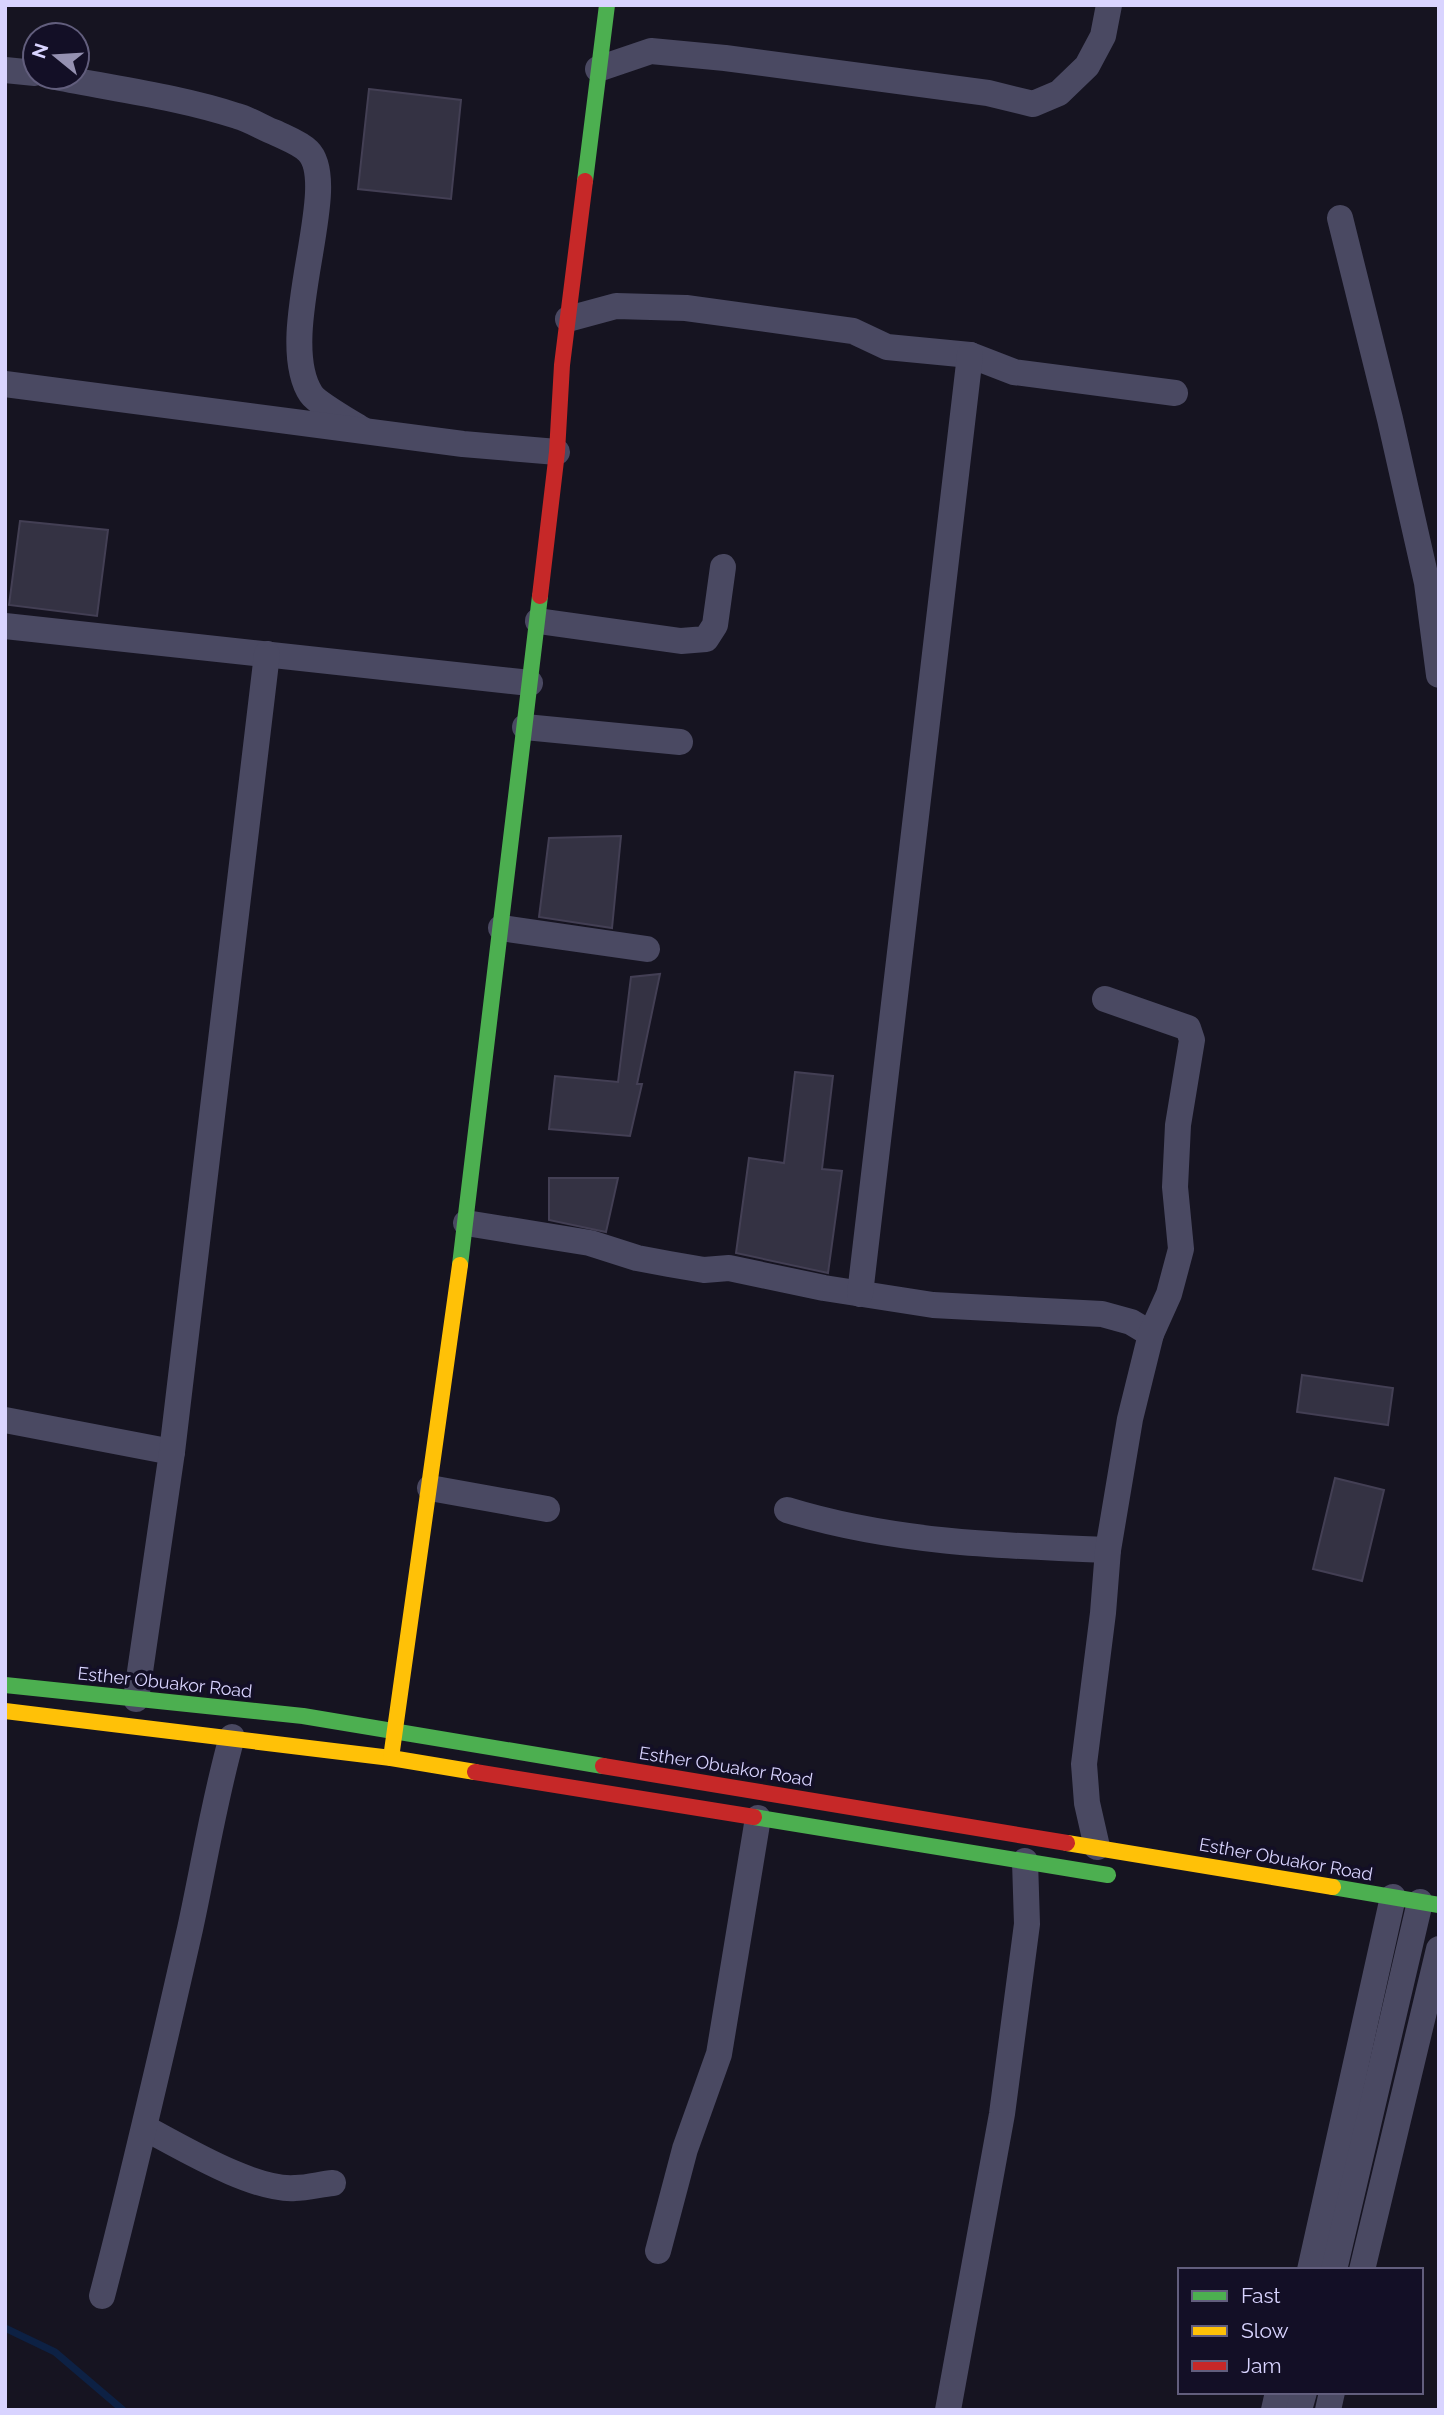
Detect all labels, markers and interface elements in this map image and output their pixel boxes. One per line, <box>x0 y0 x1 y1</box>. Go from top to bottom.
north arrow <box>21 21 91 91</box>
text: N <box>27 40 53 61</box>
street label: Esther Obuakor Road <box>77 1662 253 1702</box>
street label: Esther Obuakor Road <box>638 1742 814 1790</box>
street label: Esther Obuakor Road <box>1198 1833 1374 1885</box>
legend <box>1178 2268 1423 2394</box>
text: Fast <box>1241 2283 1281 2308</box>
text: Slow <box>1241 2318 1289 2343</box>
text: Jam <box>1241 2353 1282 2378</box>

